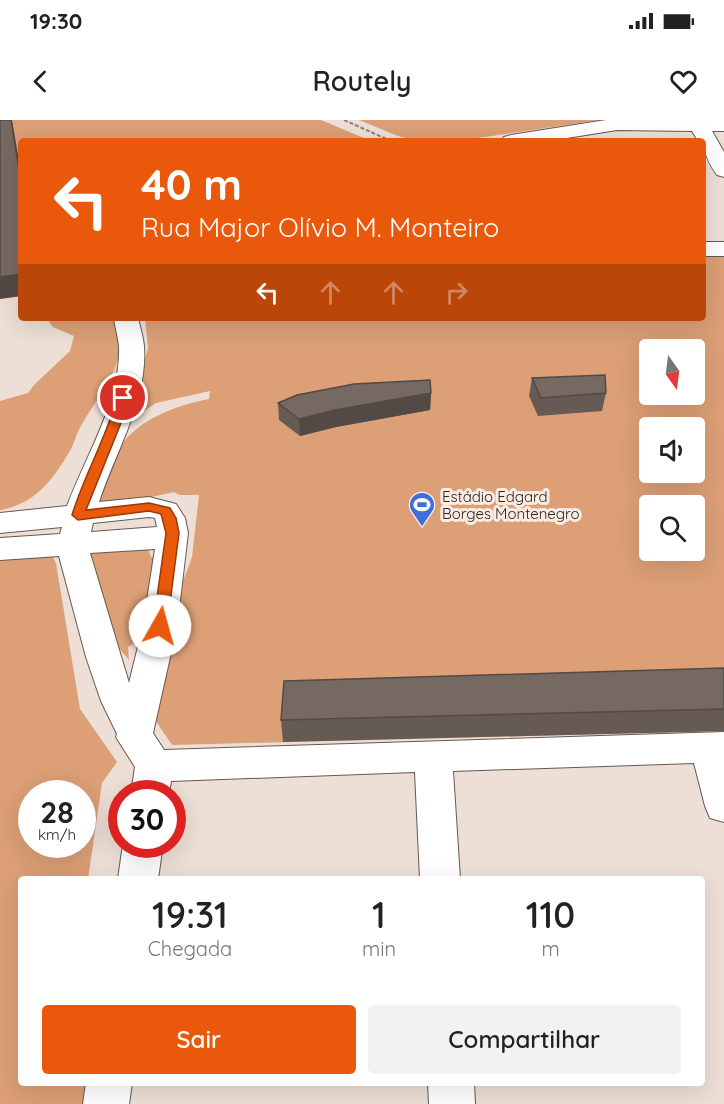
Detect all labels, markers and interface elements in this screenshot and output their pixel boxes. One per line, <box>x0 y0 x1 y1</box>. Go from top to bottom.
text: 19:30 <box>30 7 82 35</box>
text: Routely <box>313 64 411 98</box>
icon: back <box>24 65 57 98</box>
icon: heart <box>667 65 700 98</box>
text: 40 m <box>141 158 242 211</box>
icon: left <box>42 162 120 240</box>
text: Rua Major Olívio M. Monteiro <box>141 210 499 244</box>
icon: left <box>251 276 284 309</box>
icon: ahead <box>314 276 347 309</box>
icon: ahead <box>377 276 410 309</box>
icon: right <box>440 276 473 309</box>
north arrow <box>639 339 705 405</box>
map controls <box>639 339 705 561</box>
pin <box>97 372 148 423</box>
icon: arrive <box>106 381 139 414</box>
button: sound <box>639 417 705 483</box>
place label: Estádio Edgard Borges Montenegro <box>442 487 580 523</box>
sports icon: Estádio Edgard Borges Montenegro <box>407 490 437 528</box>
button: search <box>639 495 705 561</box>
position arrow <box>128 594 192 658</box>
speed limit sign: 30 <box>108 780 186 858</box>
text: 28 <box>40 793 74 831</box>
text: km/h <box>38 825 76 844</box>
text: 19:31 <box>152 892 228 937</box>
text: 1 <box>372 892 386 937</box>
text: 110 <box>526 892 575 937</box>
text: Chegada <box>148 936 232 961</box>
text: min <box>362 936 396 961</box>
text: m <box>541 936 560 961</box>
button: Sair <box>42 1005 356 1074</box>
button: Compartilhar <box>368 1005 681 1074</box>

